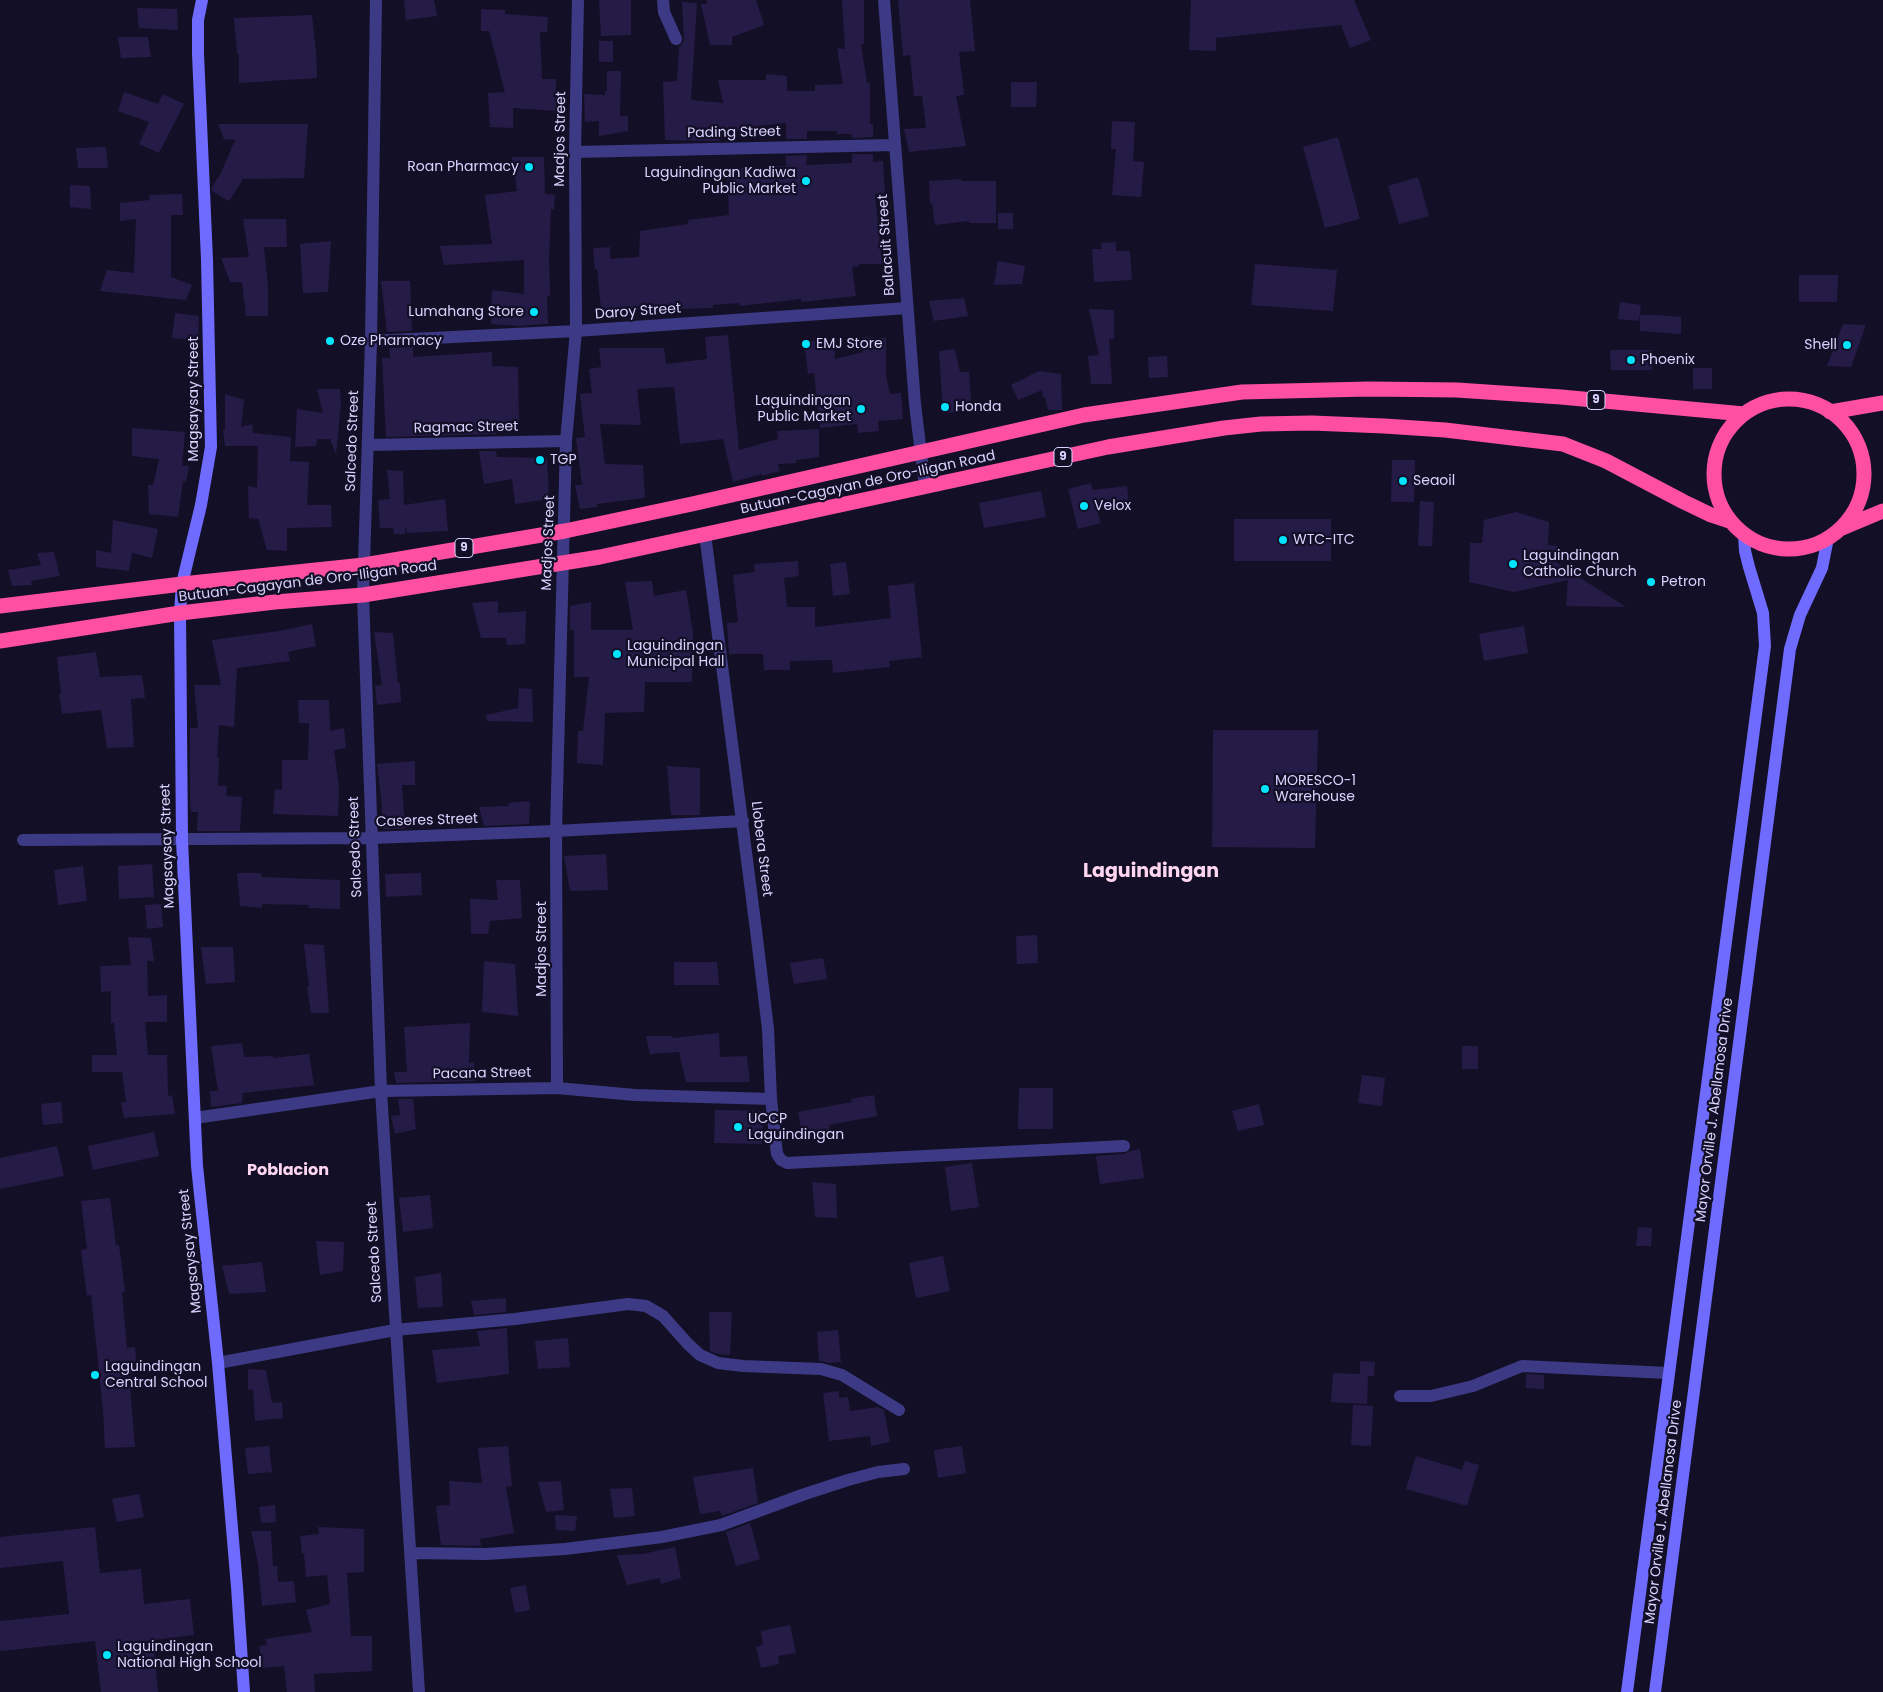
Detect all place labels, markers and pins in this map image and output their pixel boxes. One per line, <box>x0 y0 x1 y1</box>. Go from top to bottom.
place label: Roan Pharmacy <box>407 159 519 175</box>
marker: Roan Pharmacy <box>523 161 535 173</box>
place label: Laguindingan Kadiwa Public Market <box>644 165 796 198</box>
marker: Laguindingan Kadiwa Public Market <box>800 175 812 187</box>
place label: Lumahang Store <box>408 304 524 320</box>
marker: Lumahang Store <box>528 306 540 318</box>
place label: Oze Pharmacy <box>340 333 442 349</box>
marker: Oze Pharmacy <box>324 335 336 347</box>
place label: EMJ Store <box>816 336 883 352</box>
place label: Shell <box>1804 337 1837 353</box>
marker: EMJ Store <box>800 338 812 350</box>
marker: Shell <box>1841 339 1853 351</box>
place label: Phoenix <box>1641 352 1695 368</box>
marker: Phoenix <box>1625 354 1637 366</box>
place label: Laguindingan Public Market <box>755 393 851 426</box>
place label: Honda <box>955 399 1002 415</box>
marker: Honda <box>939 401 951 413</box>
marker: Laguindingan Public Market <box>855 403 867 415</box>
place label: TGP <box>550 452 577 468</box>
marker: TGP <box>534 454 546 466</box>
place label: Seaoil <box>1413 473 1455 489</box>
marker: Seaoil <box>1397 475 1409 487</box>
place label: Velox <box>1094 498 1131 514</box>
marker: Velox <box>1078 500 1090 512</box>
place label: WTC-ITC <box>1293 532 1355 548</box>
marker: WTC-ITC <box>1277 534 1289 546</box>
place label: Laguindingan Catholic Church <box>1523 548 1637 580</box>
marker: Laguindingan Catholic Church <box>1507 558 1519 570</box>
place label: Petron <box>1661 574 1706 590</box>
marker: Petron <box>1645 576 1657 588</box>
place label: Laguindingan Municipal Hall <box>627 638 725 670</box>
marker: Laguindingan Municipal Hall <box>611 648 623 660</box>
place label: MORESCO-1 Warehouse <box>1275 773 1356 806</box>
marker: MORESCO-1 Warehouse <box>1259 783 1271 795</box>
place label: UCCP Laguindingan <box>748 1111 844 1144</box>
marker: UCCP Laguindingan <box>732 1121 744 1133</box>
place label: Laguindingan Central School <box>105 1359 207 1391</box>
marker: Laguindingan Central School <box>89 1369 101 1381</box>
place label: Laguindingan National High School <box>117 1639 262 1671</box>
marker: Laguindingan National High School <box>101 1649 113 1661</box>

